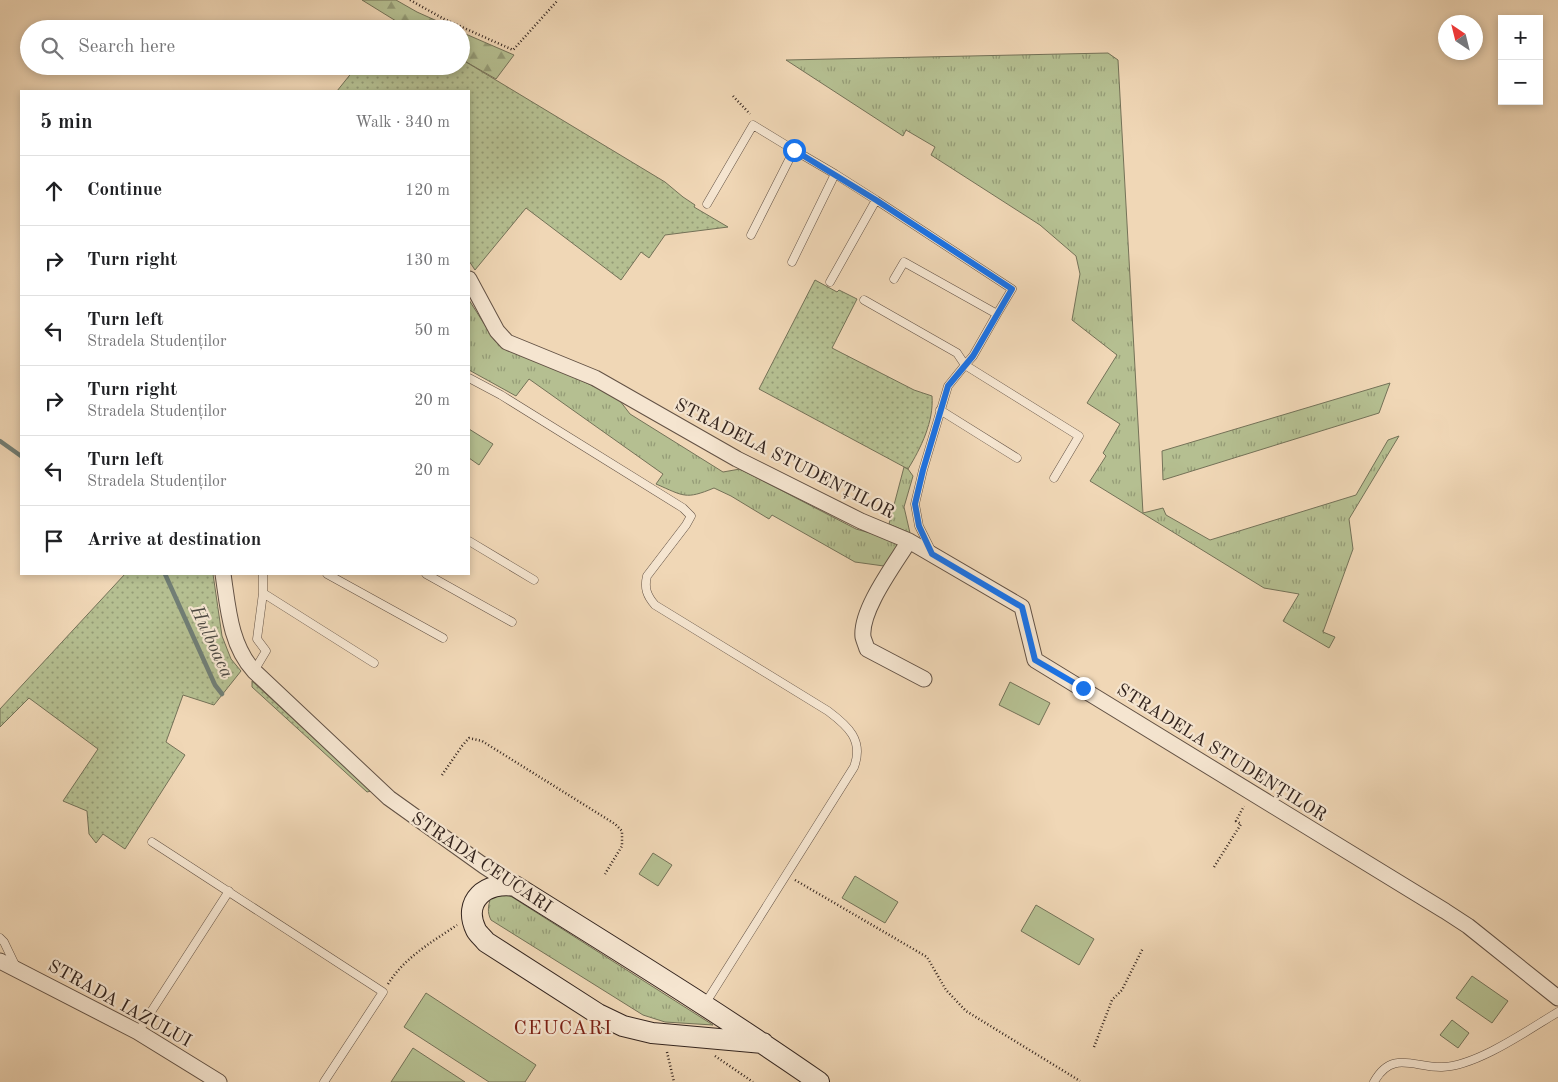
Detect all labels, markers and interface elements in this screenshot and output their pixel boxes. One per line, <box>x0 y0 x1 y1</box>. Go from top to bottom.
north arrow <box>1438 15 1483 60</box>
map controls <box>1498 15 1543 105</box>
button: + <box>1498 15 1543 60</box>
search box <box>20 20 470 75</box>
icon: search <box>38 34 66 62</box>
text: Search here <box>78 38 175 57</box>
button: − <box>1498 60 1543 105</box>
text: 5 min <box>40 112 93 133</box>
text: Walk · 340 m <box>355 115 450 131</box>
route start <box>783 139 806 162</box>
icon: ahead <box>40 177 68 205</box>
text: Continue <box>87 181 162 200</box>
text: 120 m <box>405 183 450 199</box>
icon: right <box>40 247 68 275</box>
text: Turn right <box>87 251 177 270</box>
text: 130 m <box>405 253 450 269</box>
text: Turn left <box>87 311 164 330</box>
icon: left <box>40 317 68 345</box>
text: 50 m <box>414 323 450 339</box>
text: Stradela Studenților <box>87 334 227 350</box>
text: Turn right <box>87 381 177 400</box>
icon: right <box>40 387 68 415</box>
text: 20 m <box>414 393 450 409</box>
street label: STRADELA STUDENȚILOR <box>671 396 897 523</box>
text: Stradela Studenților <box>87 404 227 420</box>
text: Turn left <box>87 451 164 470</box>
icon: left <box>40 457 68 485</box>
text: 20 m <box>414 463 450 479</box>
text: Stradela Studenților <box>87 474 227 490</box>
icon: arrive <box>40 527 68 555</box>
text: Arrive at destination <box>87 531 261 550</box>
water label: Hulboaca <box>185 602 236 681</box>
route end <box>1072 677 1095 700</box>
street label: STRADELA STUDENȚILOR <box>1113 681 1330 826</box>
street label: STRADA CEUCARI <box>408 809 555 916</box>
street label: STRADA IAZULUI <box>45 957 194 1051</box>
district label: CEUCARI <box>513 1019 613 1039</box>

